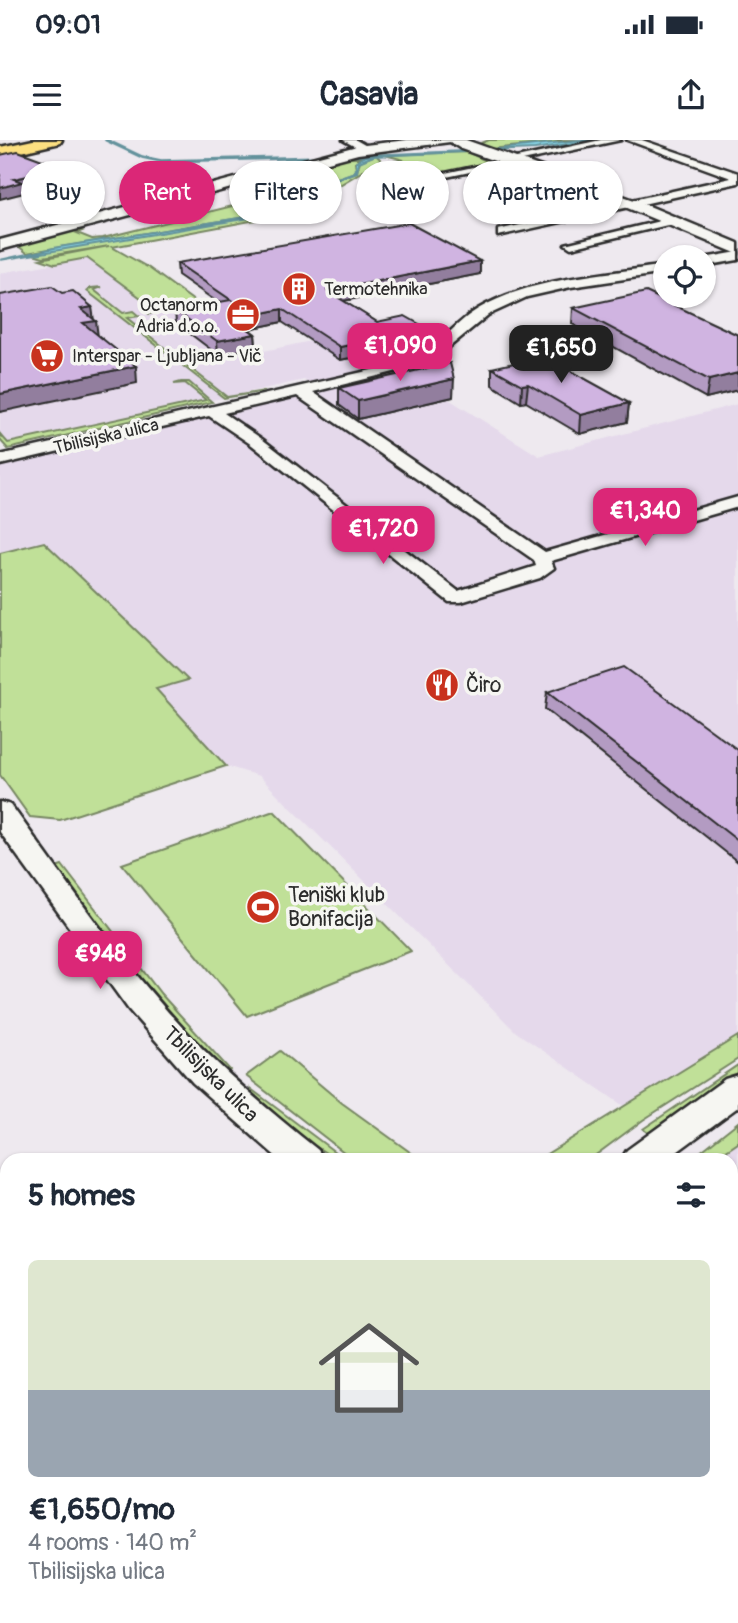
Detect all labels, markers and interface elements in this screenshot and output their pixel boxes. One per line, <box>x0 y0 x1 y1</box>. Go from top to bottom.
text: 09:01 <box>35 9 101 41</box>
text: Casavia <box>320 75 418 115</box>
icon: menu <box>28 76 66 114</box>
icon: share <box>672 76 710 114</box>
chip: Buy <box>21 161 105 224</box>
chip: Rent <box>119 161 215 224</box>
chip: Filters <box>229 161 342 224</box>
chip: New <box>356 161 449 224</box>
chip: Apartment <box>463 161 623 224</box>
map controls <box>653 245 716 308</box>
button: locate <box>653 245 716 308</box>
building icon: Termotehnika <box>280 270 318 308</box>
place label: Termotehnika <box>324 278 428 301</box>
place label: Octanorm Adria d.o.o. <box>136 294 218 338</box>
office icon: Octanorm Adria d.o.o. <box>224 296 262 334</box>
pin: €1,090 <box>343 324 457 383</box>
pin: €1,650 <box>504 326 618 385</box>
text: €1,090 <box>363 331 437 360</box>
text: €1,650 <box>525 333 597 362</box>
supermarket icon: Interspar - Ljubljana - Vič <box>28 337 66 375</box>
place label: Interspar - Ljubljana - Vič <box>72 345 262 368</box>
street label: Tbilisijska ulica <box>51 413 161 460</box>
pin: €1,340 <box>588 488 702 548</box>
text: €1,340 <box>609 496 681 525</box>
pin: €1,720 <box>326 506 440 566</box>
text: €1,720 <box>348 514 418 543</box>
restaurant icon: Čiro <box>423 666 461 704</box>
place label: Čiro <box>466 671 501 699</box>
place label: Teniški klub Bonifacija <box>288 882 385 933</box>
sports icon: Teniški klub Bonifacija <box>244 888 282 926</box>
pin: €948 <box>59 932 141 991</box>
text: €948 <box>74 939 126 968</box>
street label: Tbilisijska ulica <box>157 1021 264 1128</box>
icon: filters <box>672 1176 710 1214</box>
text: 5 homes <box>28 1177 135 1214</box>
icon: home <box>306 1305 432 1431</box>
text: €1,650/mo <box>28 1491 175 1528</box>
text: 4 rooms · 140 m² <box>28 1528 197 1557</box>
text: Tbilisijska ulica <box>28 1557 165 1586</box>

